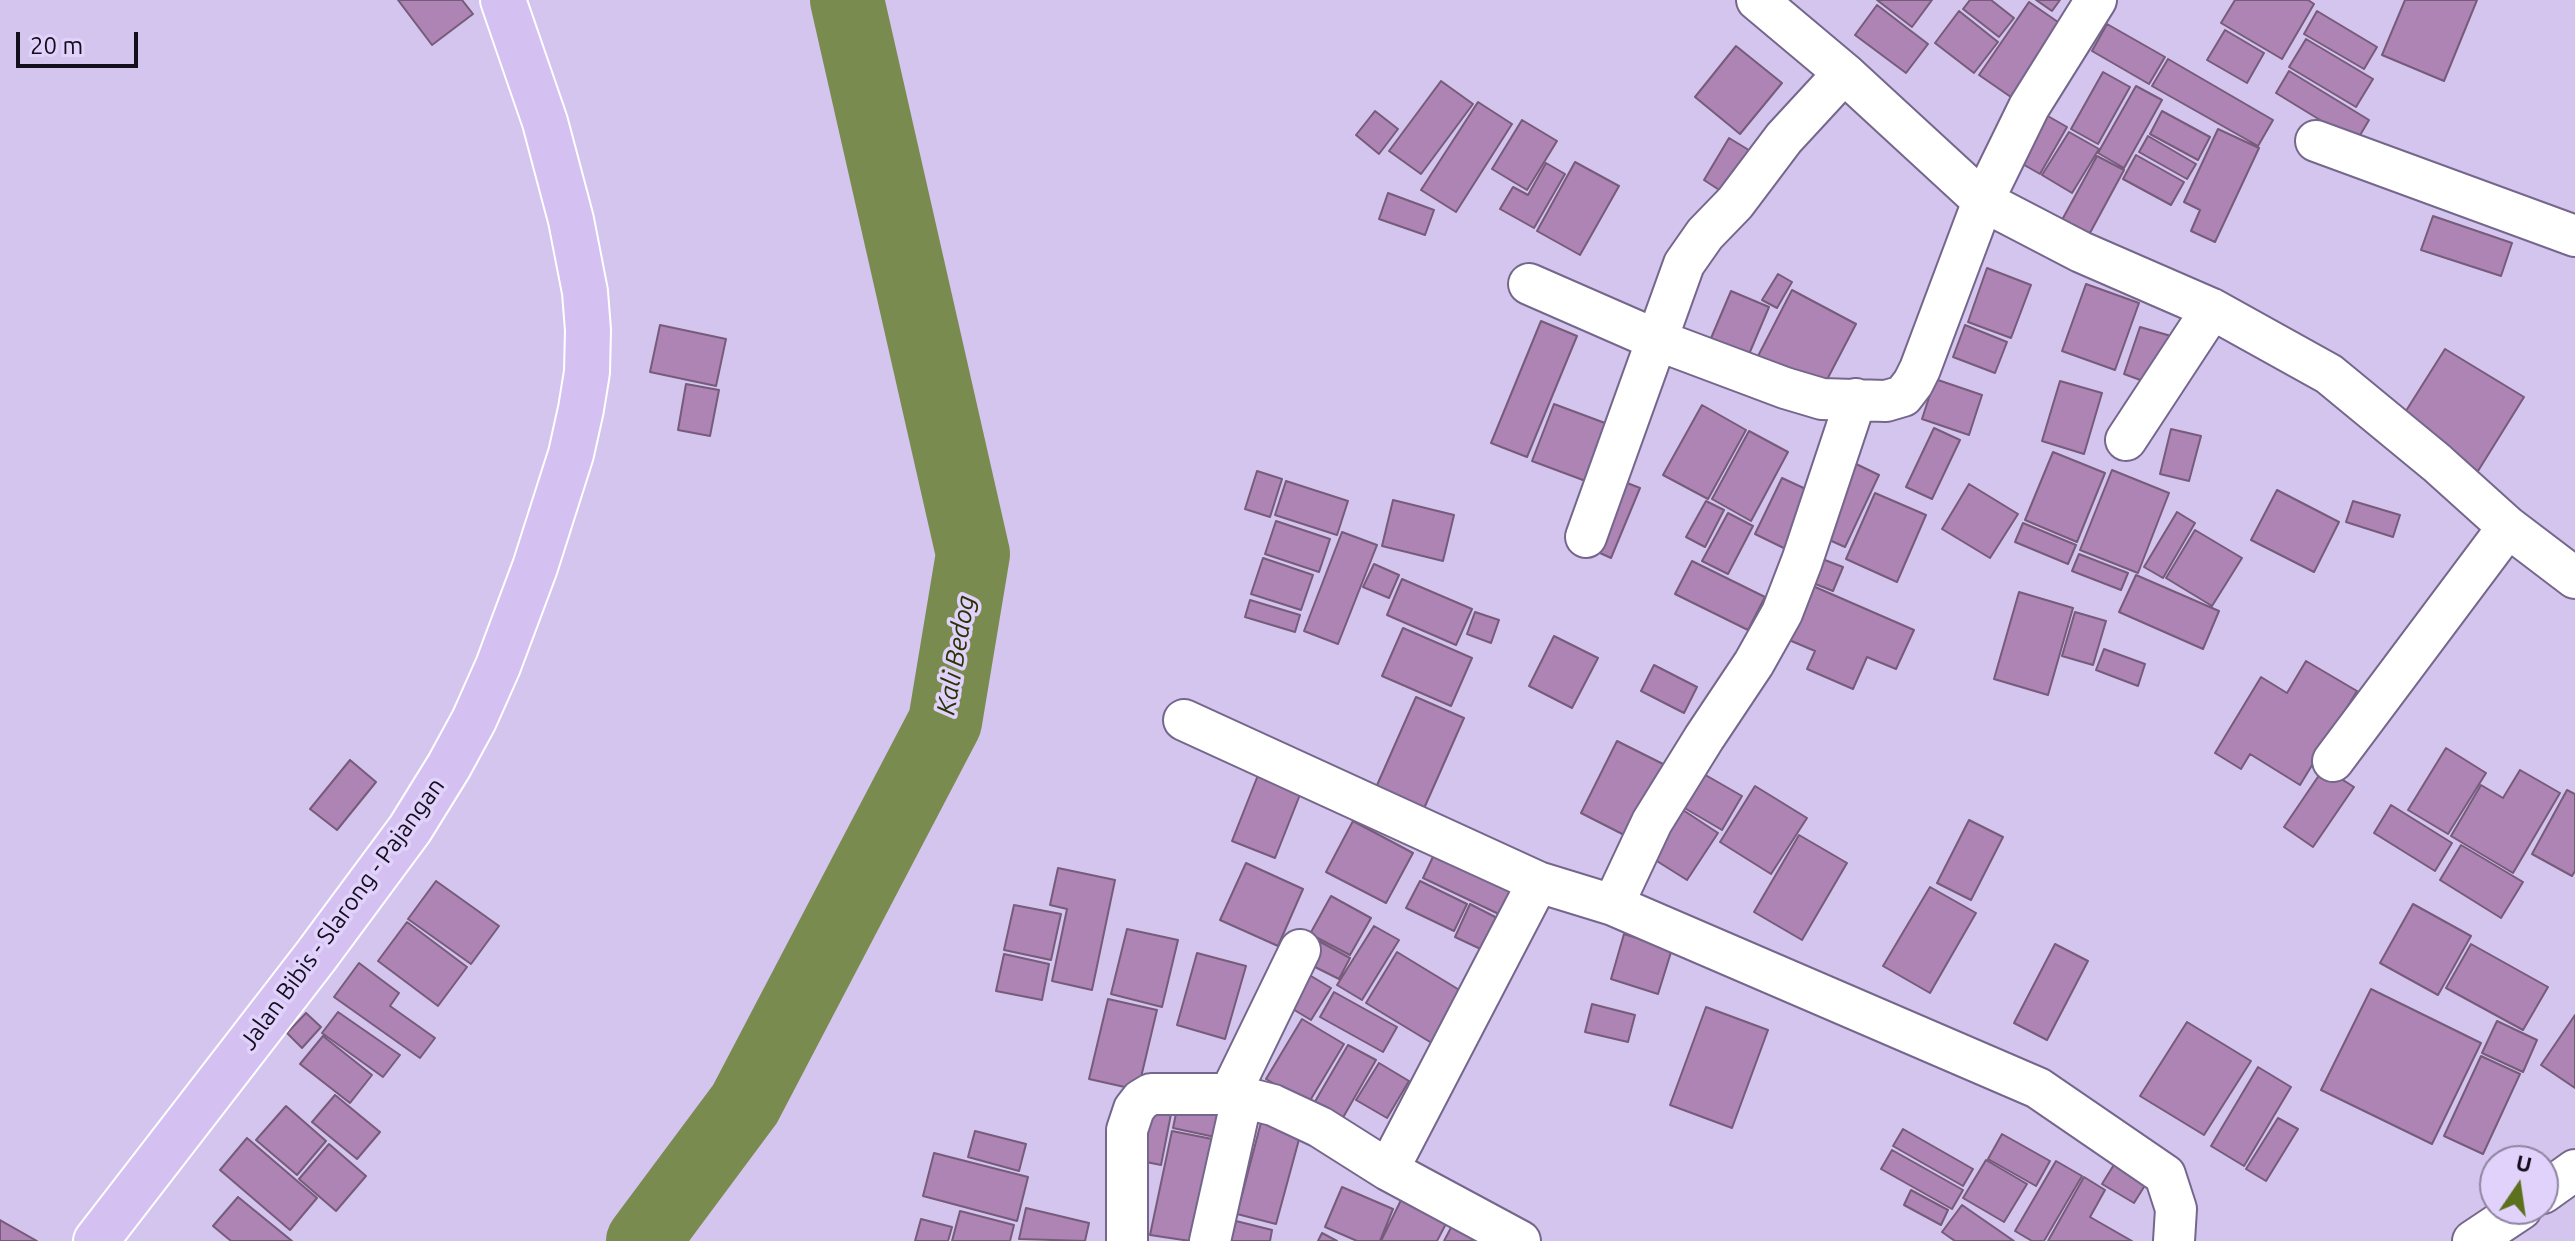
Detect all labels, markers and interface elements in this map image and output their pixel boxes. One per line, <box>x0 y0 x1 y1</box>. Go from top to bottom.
scale bar <box>20 16 142 66</box>
text: 20 m <box>30 32 83 59</box>
water label: Kali Bedog <box>930 593 982 717</box>
street label: Jalan Bibis - Slarong - Pajangan <box>234 772 450 1056</box>
north arrow <box>2479 1145 2559 1225</box>
text: U <box>2514 1149 2534 1177</box>

